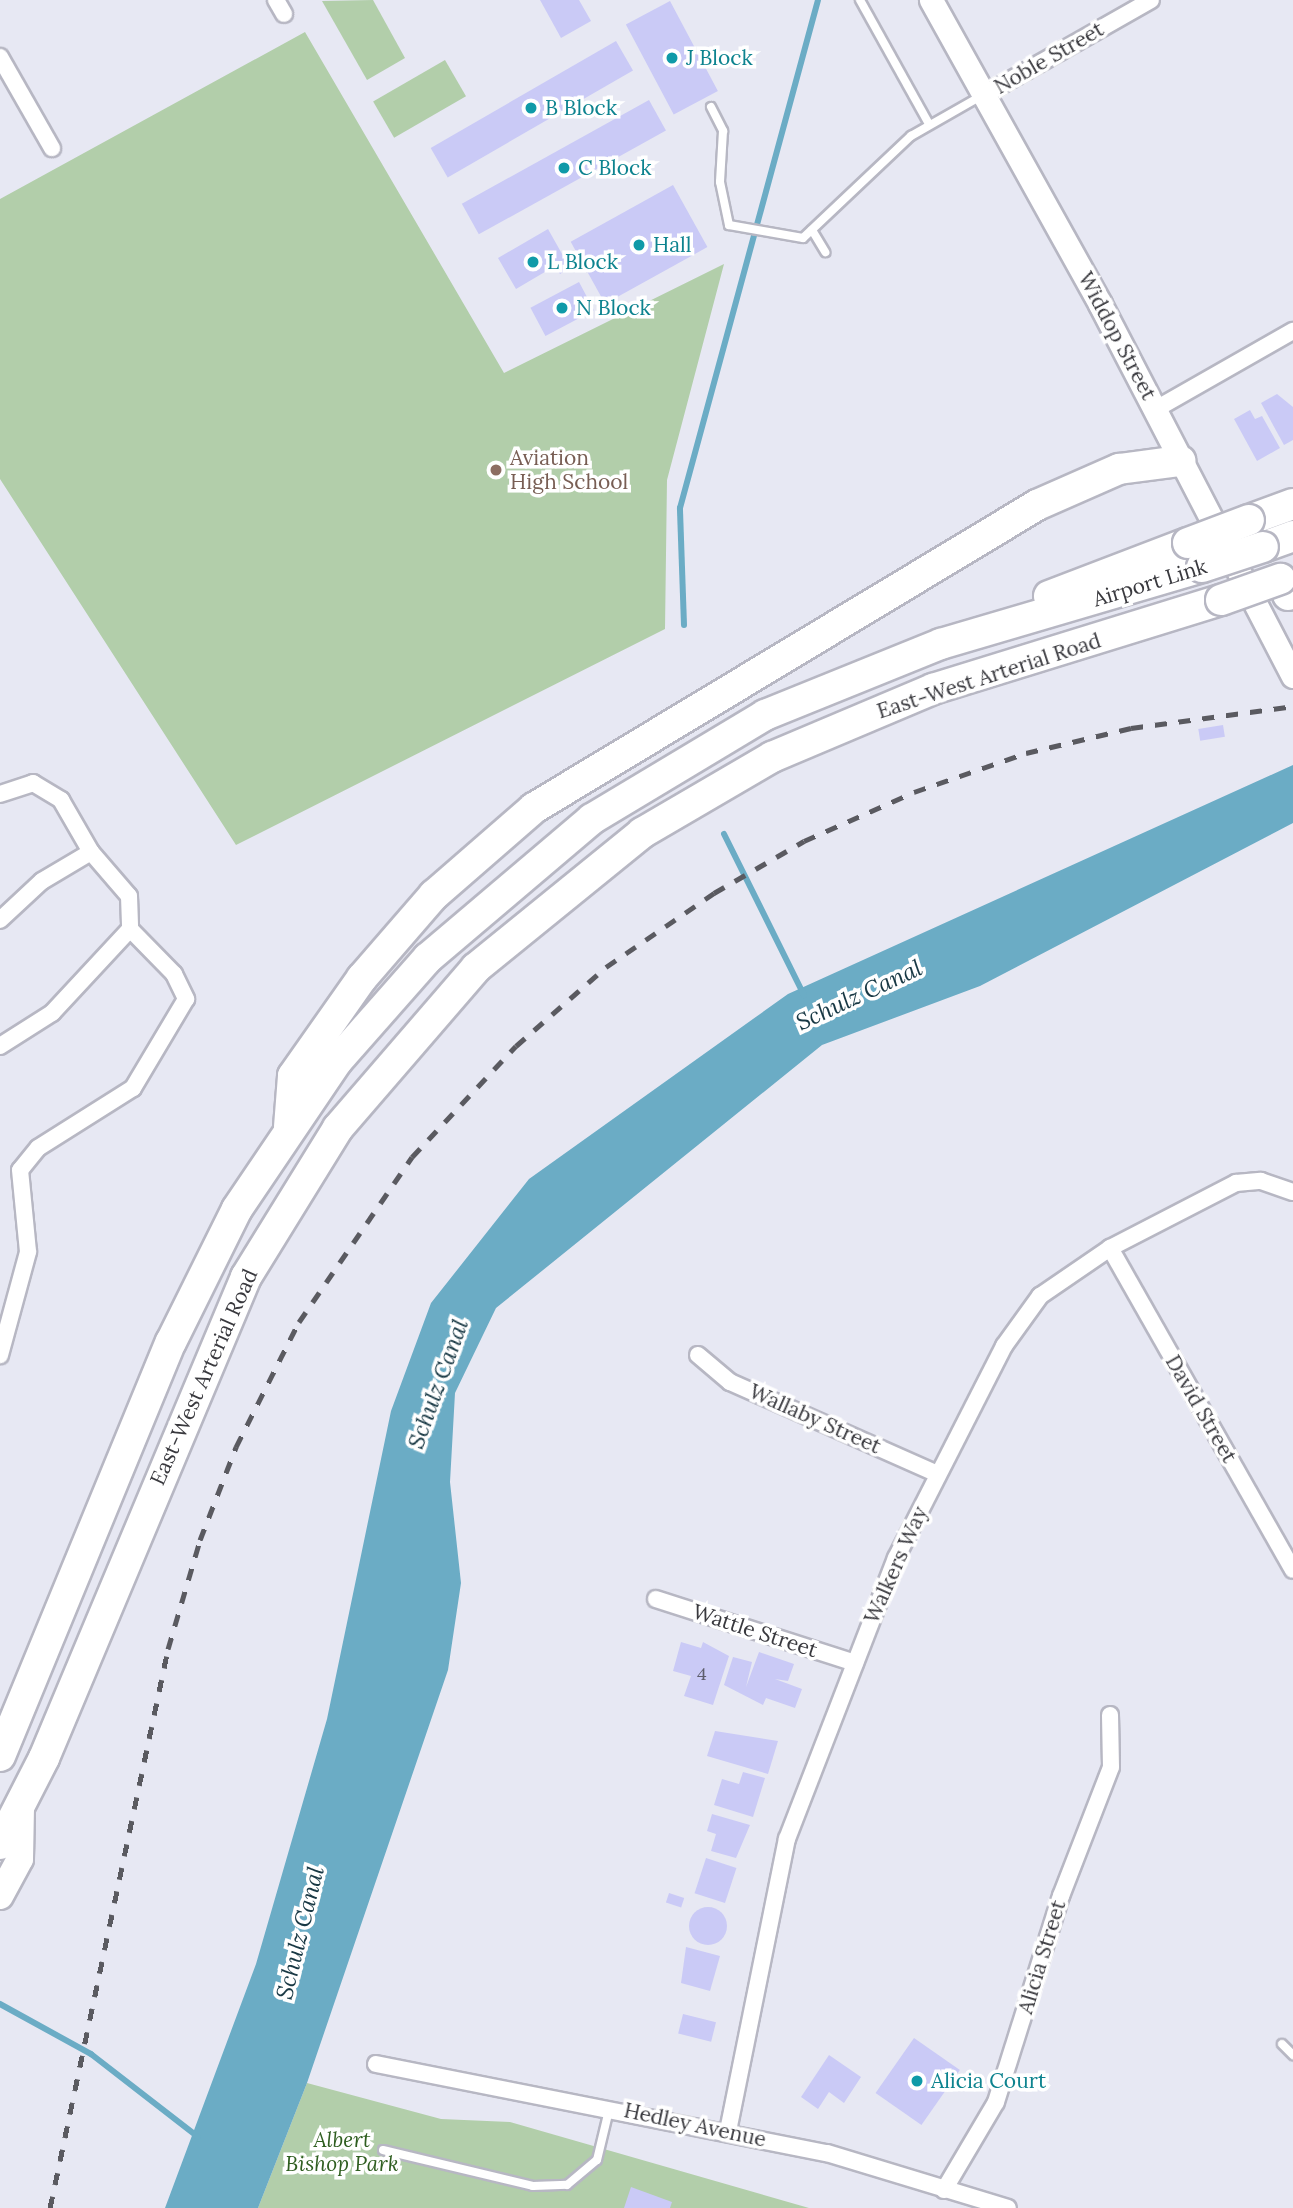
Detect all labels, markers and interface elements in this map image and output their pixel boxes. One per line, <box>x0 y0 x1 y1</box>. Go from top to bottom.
street label: Noble Street <box>990 16 1108 100</box>
place label: J Block <box>686 45 753 71</box>
marker: J Block <box>664 50 680 66</box>
place label: B Block <box>545 95 617 121</box>
marker: B Block <box>523 100 539 116</box>
place label: C Block <box>578 155 652 181</box>
marker: C Block <box>556 160 572 176</box>
place label: Hall <box>653 232 691 258</box>
marker: Hall <box>631 237 647 253</box>
place label: L Block <box>547 249 618 275</box>
marker: L Block <box>525 254 541 270</box>
street label: Widdop Street <box>1073 268 1161 404</box>
place label: N Block <box>576 295 651 321</box>
marker: N Block <box>554 300 570 316</box>
place label: Aviation High School <box>510 445 628 495</box>
marker: Aviation High School <box>488 462 504 478</box>
street label: Airport Link <box>1090 554 1210 612</box>
street label: East-West Arterial Road <box>874 628 1104 724</box>
water label: Schulz Canal <box>792 954 926 1036</box>
street label: East-West Arterial Road <box>145 1265 263 1489</box>
water label: Schulz Canal <box>402 1316 474 1452</box>
street label: David Street <box>1160 1351 1242 1467</box>
street label: Wallaby Street <box>745 1379 885 1459</box>
street label: Walkers Way <box>859 1503 933 1627</box>
street label: Wattle Street <box>690 1599 820 1663</box>
house number: 4 <box>697 1663 707 1685</box>
water label: Schulz Canal <box>270 1864 330 2002</box>
street label: Alicia Street <box>1013 1897 1071 2017</box>
place label: Alicia Court <box>931 2068 1046 2094</box>
marker: Alicia Court <box>909 2073 925 2089</box>
street label: Hedley Avenue <box>622 2098 768 2152</box>
park label: Albert Bishop Park <box>285 2127 399 2177</box>

